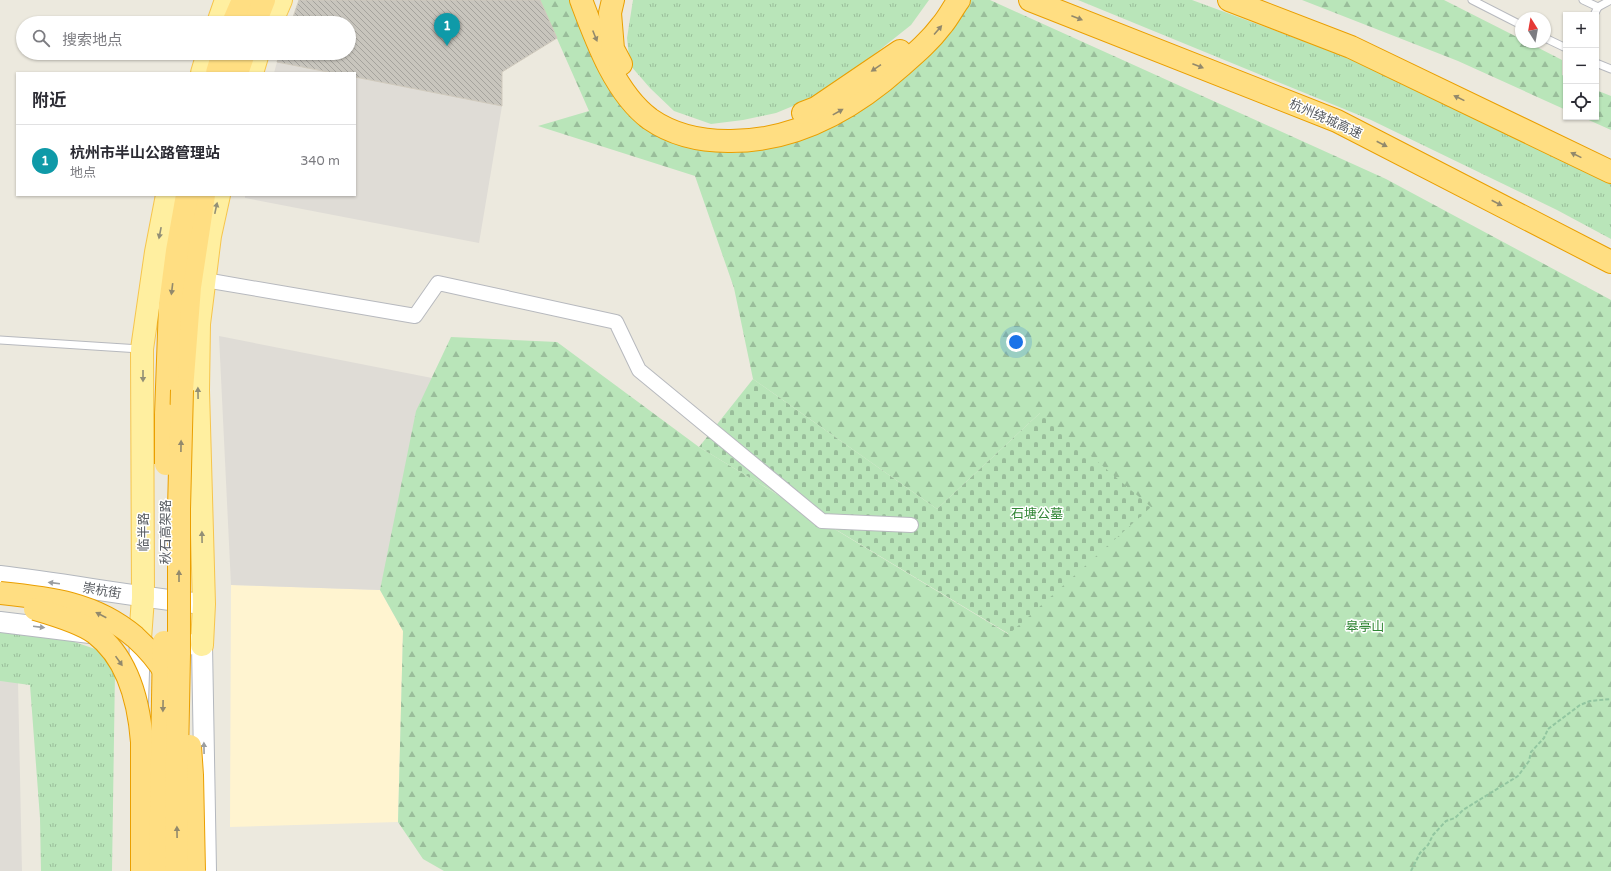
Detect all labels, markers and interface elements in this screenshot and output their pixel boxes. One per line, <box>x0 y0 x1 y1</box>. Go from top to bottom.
north arrow <box>1515 12 1551 48</box>
map controls <box>1563 12 1599 120</box>
button: + <box>1563 12 1599 48</box>
pin: 1 <box>434 13 460 46</box>
search box <box>16 16 356 60</box>
one-way arrow <box>1071 16 1083 22</box>
one-way arrow <box>934 24 943 35</box>
icon: search <box>30 27 52 49</box>
text: 搜索地点 <box>62 31 122 49</box>
one-way arrow <box>593 31 599 43</box>
button: − <box>1563 48 1599 84</box>
one-way arrow <box>1192 63 1204 69</box>
one-way arrow <box>870 64 881 72</box>
button: locate <box>1563 84 1599 120</box>
text: 附近 <box>32 90 66 111</box>
one-way arrow <box>1453 95 1464 101</box>
street label: 杭州绕城高速 <box>1287 96 1364 142</box>
one-way arrow <box>832 108 844 115</box>
one-way arrow <box>1376 140 1388 147</box>
text: 杭州市半山公路管理站 <box>70 144 220 162</box>
one-way arrow <box>1570 152 1582 158</box>
text: 1 <box>41 153 49 169</box>
text: 340 m <box>300 153 340 169</box>
text: 地点 <box>70 165 96 181</box>
one-way arrow <box>1492 200 1503 207</box>
one-way arrow <box>213 202 219 215</box>
one-way arrow <box>156 227 162 239</box>
one-way arrow <box>169 283 175 295</box>
your location <box>1006 332 1026 352</box>
one-way arrow <box>140 370 146 383</box>
one-way arrow <box>195 386 201 399</box>
one-way arrow <box>178 439 184 452</box>
street label: 秋石高架路 <box>158 499 174 565</box>
park label: 石塘公墓 <box>1011 506 1063 522</box>
street label: 临半路 <box>136 512 152 552</box>
one-way arrow <box>199 530 205 543</box>
one-way arrow <box>176 569 182 582</box>
one-way arrow <box>48 579 60 586</box>
street label: 崇杭街 <box>81 580 122 602</box>
one-way arrow <box>95 612 107 618</box>
park label: 皋亭山 <box>1345 619 1385 635</box>
one-way arrow <box>33 623 45 630</box>
one-way arrow <box>115 656 123 666</box>
one-way arrow <box>159 700 166 712</box>
one-way arrow <box>201 741 207 754</box>
one-way arrow <box>174 825 180 838</box>

